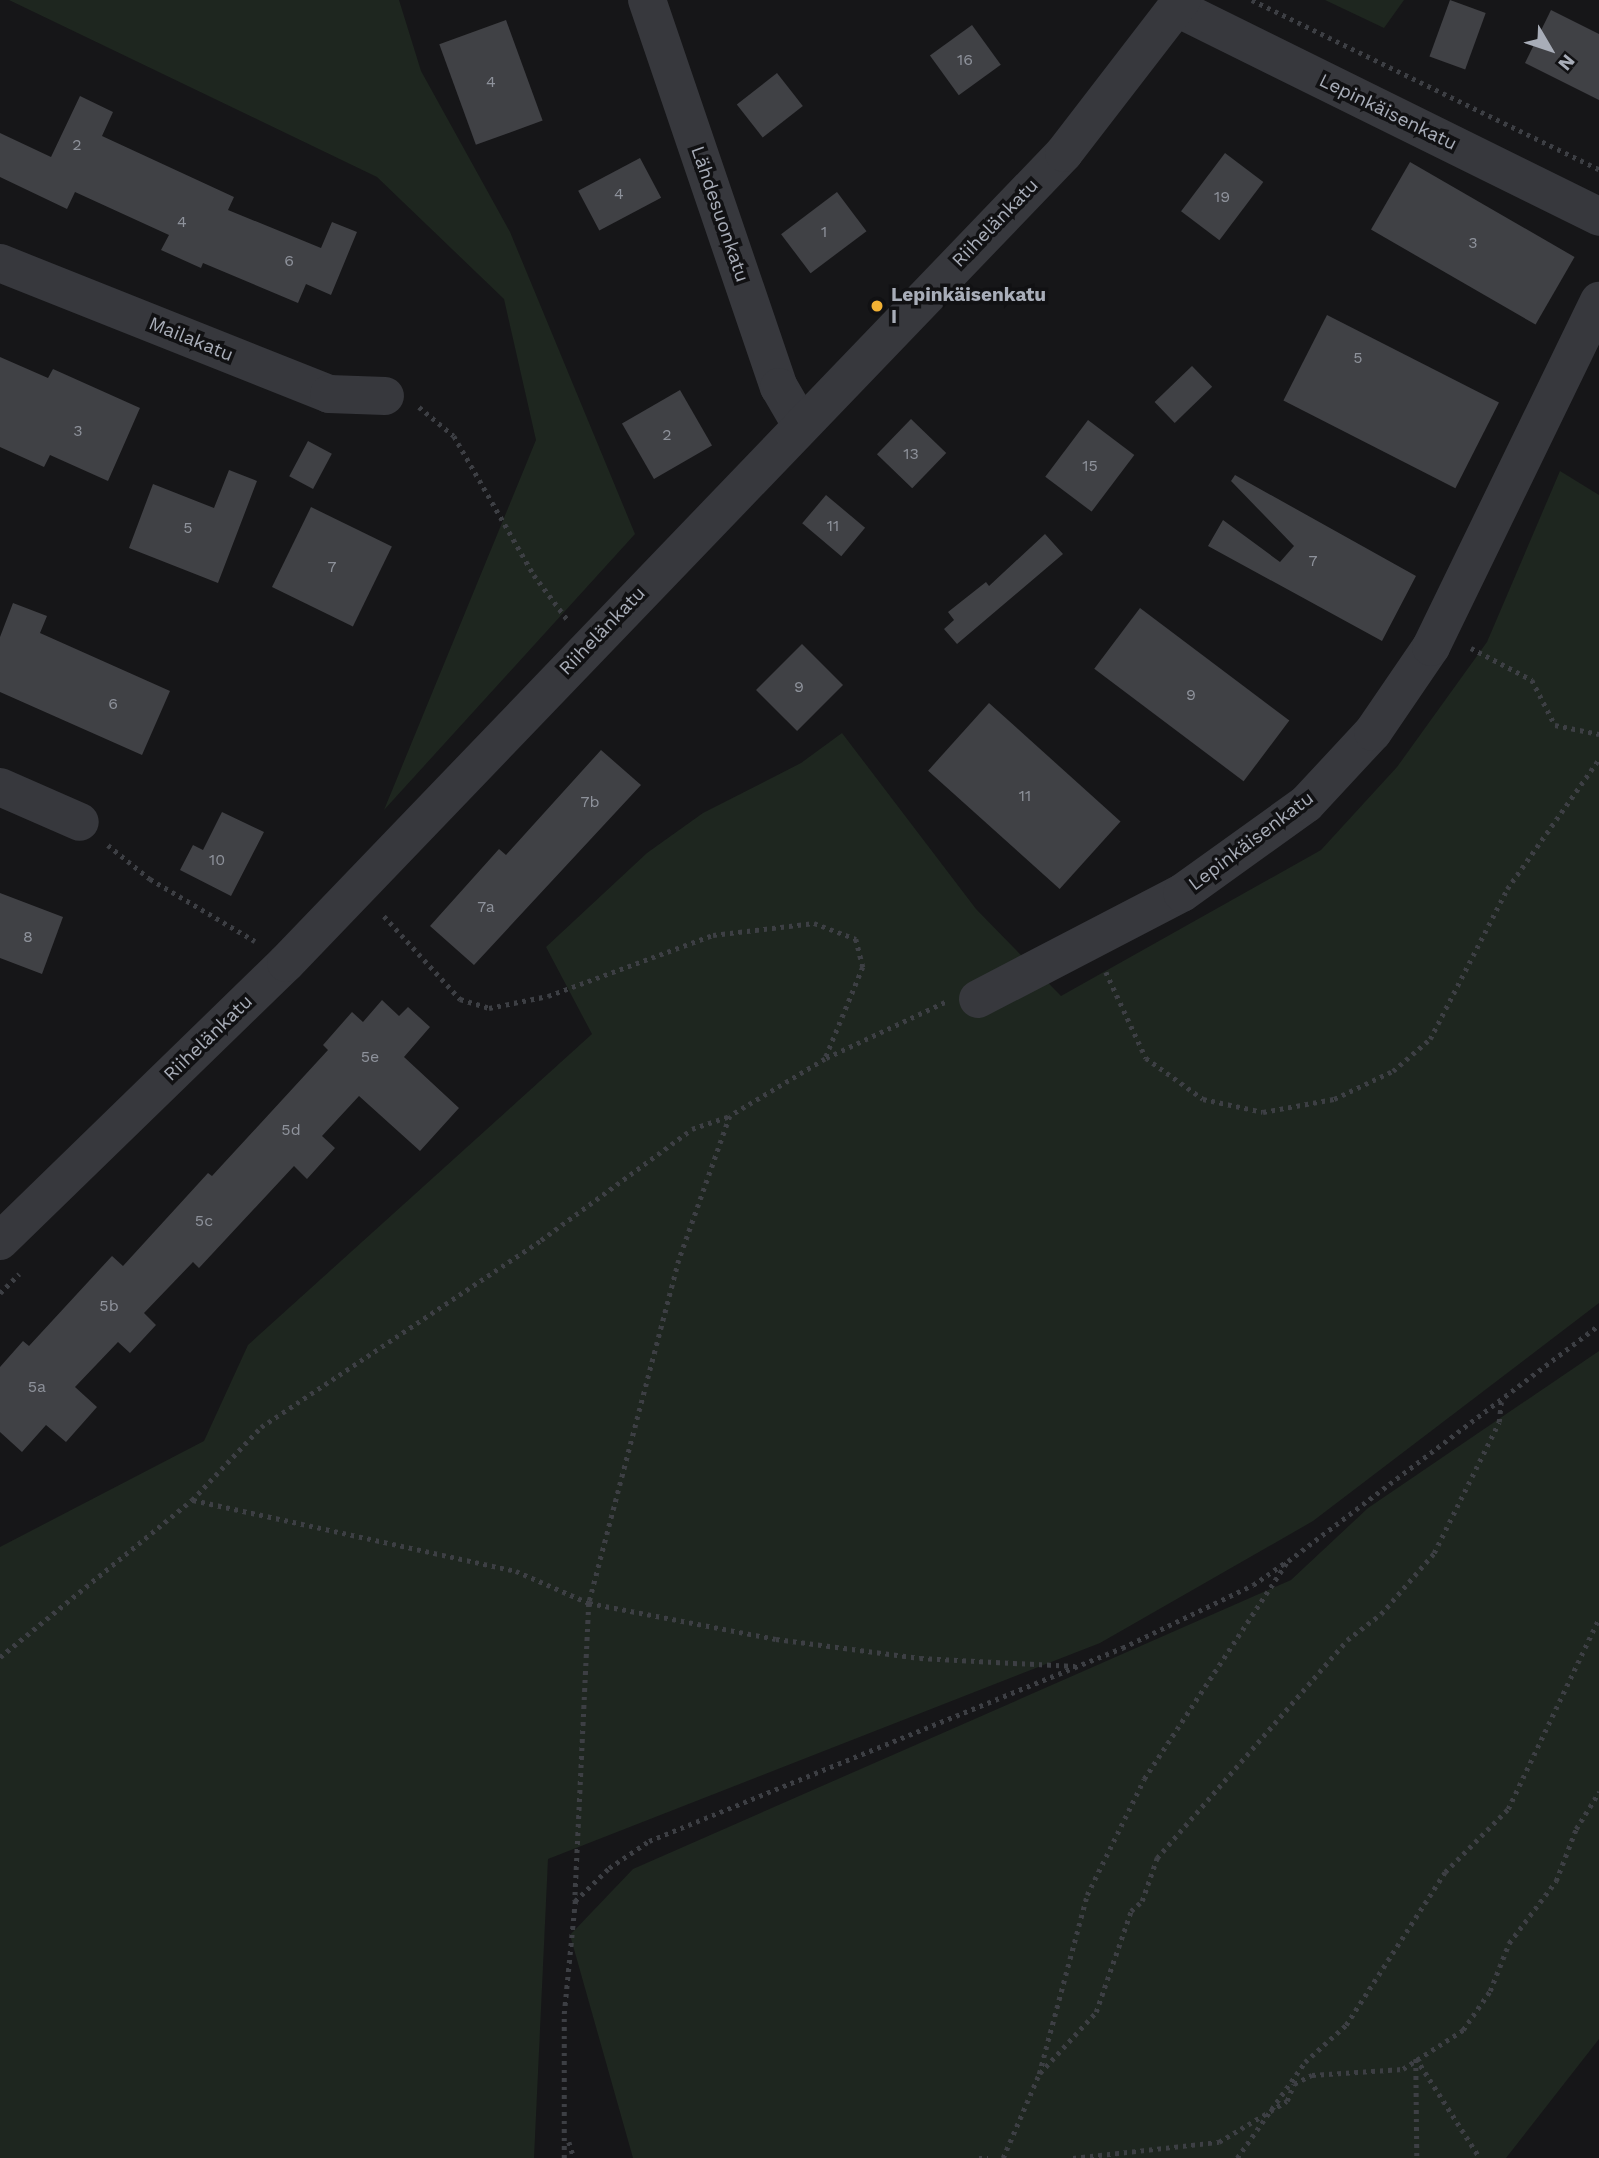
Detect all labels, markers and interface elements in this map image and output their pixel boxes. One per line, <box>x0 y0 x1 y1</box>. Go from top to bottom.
north arrow <box>1515 14 1585 84</box>
house number: 16 <box>957 50 973 70</box>
text: N <box>1553 50 1580 75</box>
street label: Lepinkäisenkatu <box>1315 69 1461 155</box>
house number: 4 <box>486 72 496 92</box>
house number: 2 <box>72 135 82 155</box>
street label: Lähdesuonkatu <box>686 143 754 285</box>
street label: Riihelänkatu <box>947 174 1043 272</box>
house number: 4 <box>614 184 624 204</box>
house number: 19 <box>1214 187 1230 207</box>
house number: 4 <box>177 212 187 232</box>
house number: 1 <box>821 222 827 242</box>
house number: 3 <box>1468 233 1478 253</box>
house number: 6 <box>284 251 294 271</box>
place label: Lepinkäisenkatu I <box>891 284 1046 328</box>
marker: Lepinkäisenkatu I <box>869 298 885 314</box>
street label: Mailakatu <box>145 312 237 366</box>
house number: 5 <box>1353 348 1363 368</box>
house number: 3 <box>73 421 83 441</box>
house number: 2 <box>662 425 672 445</box>
house number: 13 <box>903 444 919 464</box>
house number: 15 <box>1082 456 1098 476</box>
house number: 11 <box>827 516 839 536</box>
house number: 5 <box>183 518 193 538</box>
house number: 7 <box>1309 551 1317 571</box>
house number: 7 <box>328 557 336 577</box>
street label: Riihelänkatu <box>554 582 650 680</box>
house number: 9 <box>794 677 804 697</box>
house number: 9 <box>1186 685 1196 705</box>
house number: 6 <box>108 694 118 714</box>
house number: 11 <box>1019 786 1031 806</box>
street label: Lepinkäisenkatu <box>1184 787 1318 895</box>
house number: 7b <box>580 792 600 812</box>
house number: 10 <box>209 850 225 870</box>
house number: 7a <box>477 897 495 917</box>
house number: 8 <box>23 927 33 947</box>
street label: Riihelänkatu <box>159 990 257 1086</box>
house number: 5e <box>361 1047 379 1067</box>
house number: 5d <box>281 1120 301 1140</box>
house number: 5c <box>195 1211 213 1231</box>
house number: 5b <box>99 1296 119 1316</box>
house number: 5a <box>28 1377 46 1397</box>

